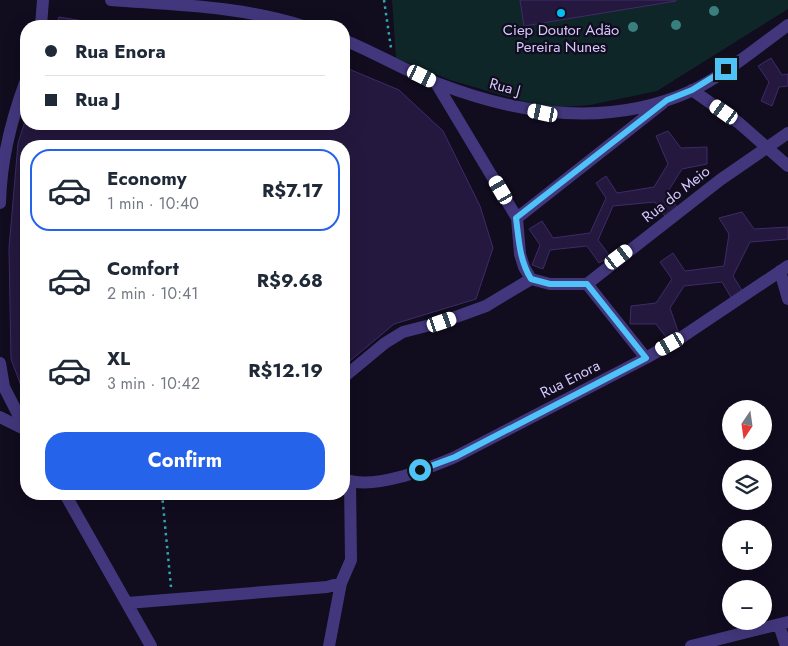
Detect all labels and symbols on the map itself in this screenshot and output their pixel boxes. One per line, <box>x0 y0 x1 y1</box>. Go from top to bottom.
marker: Ciep Doutor Adão Pereira Nunes <box>555 7 567 19</box>
place label: Ciep Doutor Adão Pereira Nunes <box>503 19 619 58</box>
route end <box>715 58 737 80</box>
car <box>405 63 438 89</box>
street label: Rua J <box>487 72 523 102</box>
car <box>707 97 740 127</box>
car <box>526 103 559 123</box>
street label: Rua do Meio <box>637 160 715 228</box>
car <box>487 173 514 207</box>
car <box>602 242 635 272</box>
car <box>425 310 458 334</box>
car <box>653 330 686 358</box>
street label: Rua Enora <box>536 355 604 403</box>
north arrow <box>722 400 772 450</box>
route start <box>409 459 431 481</box>

